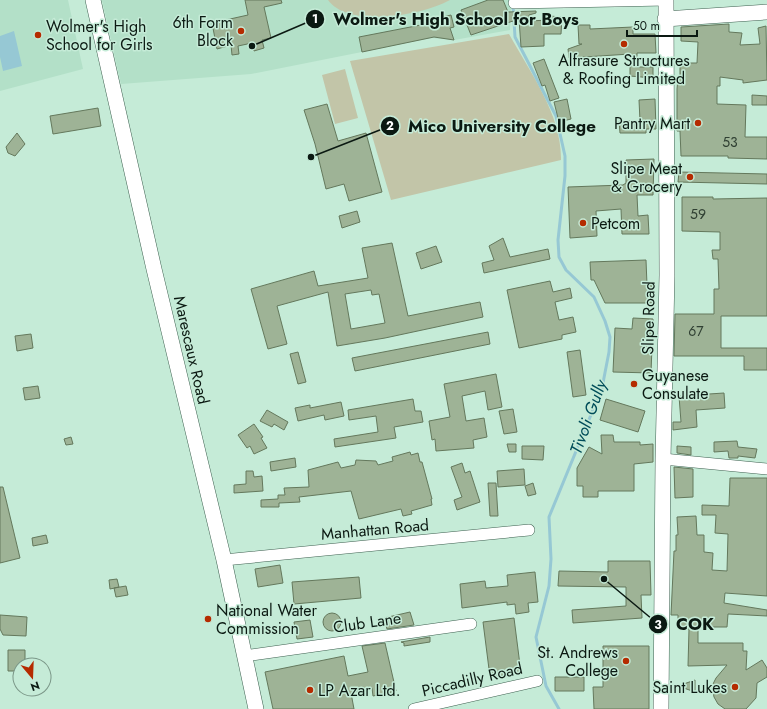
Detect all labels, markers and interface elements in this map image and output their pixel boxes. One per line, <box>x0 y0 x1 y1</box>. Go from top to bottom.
callout: Wolmer's High School for Boys <box>305 4 587 33</box>
text: Wolmer's High School for Boys <box>333 7 579 31</box>
text: 1 <box>312 10 318 28</box>
place label: 6th Form Block <box>173 11 234 52</box>
scale bar <box>627 12 697 38</box>
place label: Wolmer's High School for Girls <box>46 15 153 56</box>
text: 50 m <box>633 17 660 35</box>
marker: 6th Form Block <box>236 26 246 36</box>
marker: Wolmer's High School for Girls <box>33 30 43 40</box>
marker: Alfrasure Structures & Roofing Limited <box>619 39 629 49</box>
place label: Alfrasure Structures & Roofing Limited <box>558 49 690 90</box>
callout: Mico University College <box>380 111 604 140</box>
place label: Pantry Mart <box>614 112 690 135</box>
text: Mico University College <box>408 114 596 138</box>
text: 2 <box>386 117 394 135</box>
marker: Pantry Mart <box>693 118 703 128</box>
house number: 53 <box>722 132 738 152</box>
place label: Slipe Meat & Grocery <box>610 157 683 198</box>
marker: Slipe Meat & Grocery <box>685 172 695 182</box>
house number: 59 <box>690 204 706 224</box>
place label: Petcom <box>591 212 640 235</box>
marker: Petcom <box>578 218 588 228</box>
street label: Slipe Road <box>636 281 661 355</box>
street label: Marescaux Road <box>168 294 215 406</box>
house number: 67 <box>688 321 704 341</box>
place label: Guyanese Consulate <box>642 364 709 405</box>
water label: Tivoli Gully <box>563 375 613 457</box>
marker: Guyanese Consulate <box>629 379 639 389</box>
street label: Manhattan Road <box>320 513 430 546</box>
place label: National Water Commission <box>216 599 317 640</box>
street label: Club Lane <box>332 606 403 639</box>
callout: COK <box>648 610 722 639</box>
text: COK <box>676 612 714 636</box>
marker: National Water Commission <box>203 614 213 624</box>
text: 3 <box>654 616 662 634</box>
place label: St. Andrews College <box>537 641 618 682</box>
marker: St. Andrews College <box>621 656 631 666</box>
north arrow <box>12 657 52 697</box>
street label: Piccadilly Road <box>419 657 525 702</box>
place label: Saint Lukes <box>653 676 727 699</box>
text: N <box>29 677 42 695</box>
place label: LP Azar Ltd. <box>318 679 400 702</box>
marker: Saint Lukes <box>730 682 740 692</box>
marker: LP Azar Ltd. <box>305 685 315 695</box>

